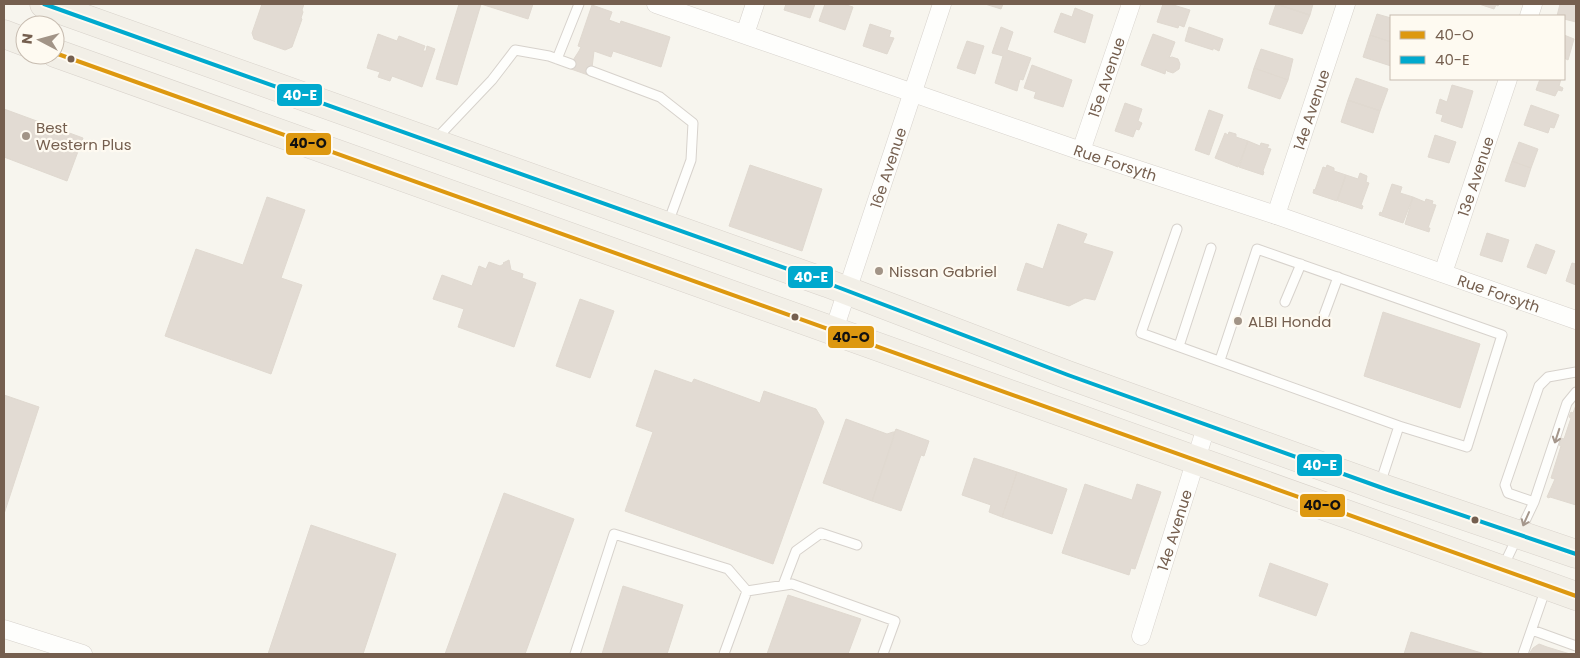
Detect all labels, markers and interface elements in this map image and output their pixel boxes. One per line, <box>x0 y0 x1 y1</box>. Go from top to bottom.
north arrow <box>15 15 65 65</box>
legend <box>1390 15 1565 80</box>
text: 40-O <box>1435 24 1474 45</box>
text: N <box>17 32 38 45</box>
street label: 15e Avenue <box>1083 34 1130 120</box>
text: 40-E <box>1435 49 1470 70</box>
unlabelled marker <box>66 54 76 64</box>
street label: 14e Avenue <box>1288 66 1334 153</box>
line badge: 40-E <box>276 83 323 107</box>
text: 40-E <box>283 85 317 105</box>
place label: Best Western Plus <box>36 117 132 155</box>
street label: 16e Avenue <box>865 124 911 211</box>
marker: Best Western Plus <box>20 130 32 142</box>
line badge: 40-O <box>285 132 332 156</box>
text: 40-O <box>289 133 327 153</box>
street label: 13e Avenue <box>1452 133 1499 219</box>
street label: Rue Forsyth <box>1071 139 1160 186</box>
place label: Nissan Gabriel <box>889 261 997 282</box>
line badge: 40-E <box>787 265 834 289</box>
marker: Nissan Gabriel <box>873 265 885 277</box>
text: 40-E <box>794 267 828 287</box>
street label: Rue Forsyth <box>1455 269 1543 317</box>
place label: ALBI Honda <box>1248 311 1331 332</box>
unlabelled marker <box>790 312 800 322</box>
marker: ALBI Honda <box>1232 315 1244 327</box>
line badge: 40-O <box>827 325 875 349</box>
text: 40-O <box>832 327 870 347</box>
one-way arrow <box>1551 428 1561 444</box>
line badge: 40-E <box>1296 453 1343 477</box>
text: 40-E <box>1303 455 1337 475</box>
street label: 14e Avenue <box>1151 487 1196 573</box>
line badge: 40-O <box>1299 493 1346 518</box>
text: 40-O <box>1303 495 1341 515</box>
one-way arrow <box>1521 511 1531 526</box>
unlabelled marker <box>1470 515 1480 525</box>

